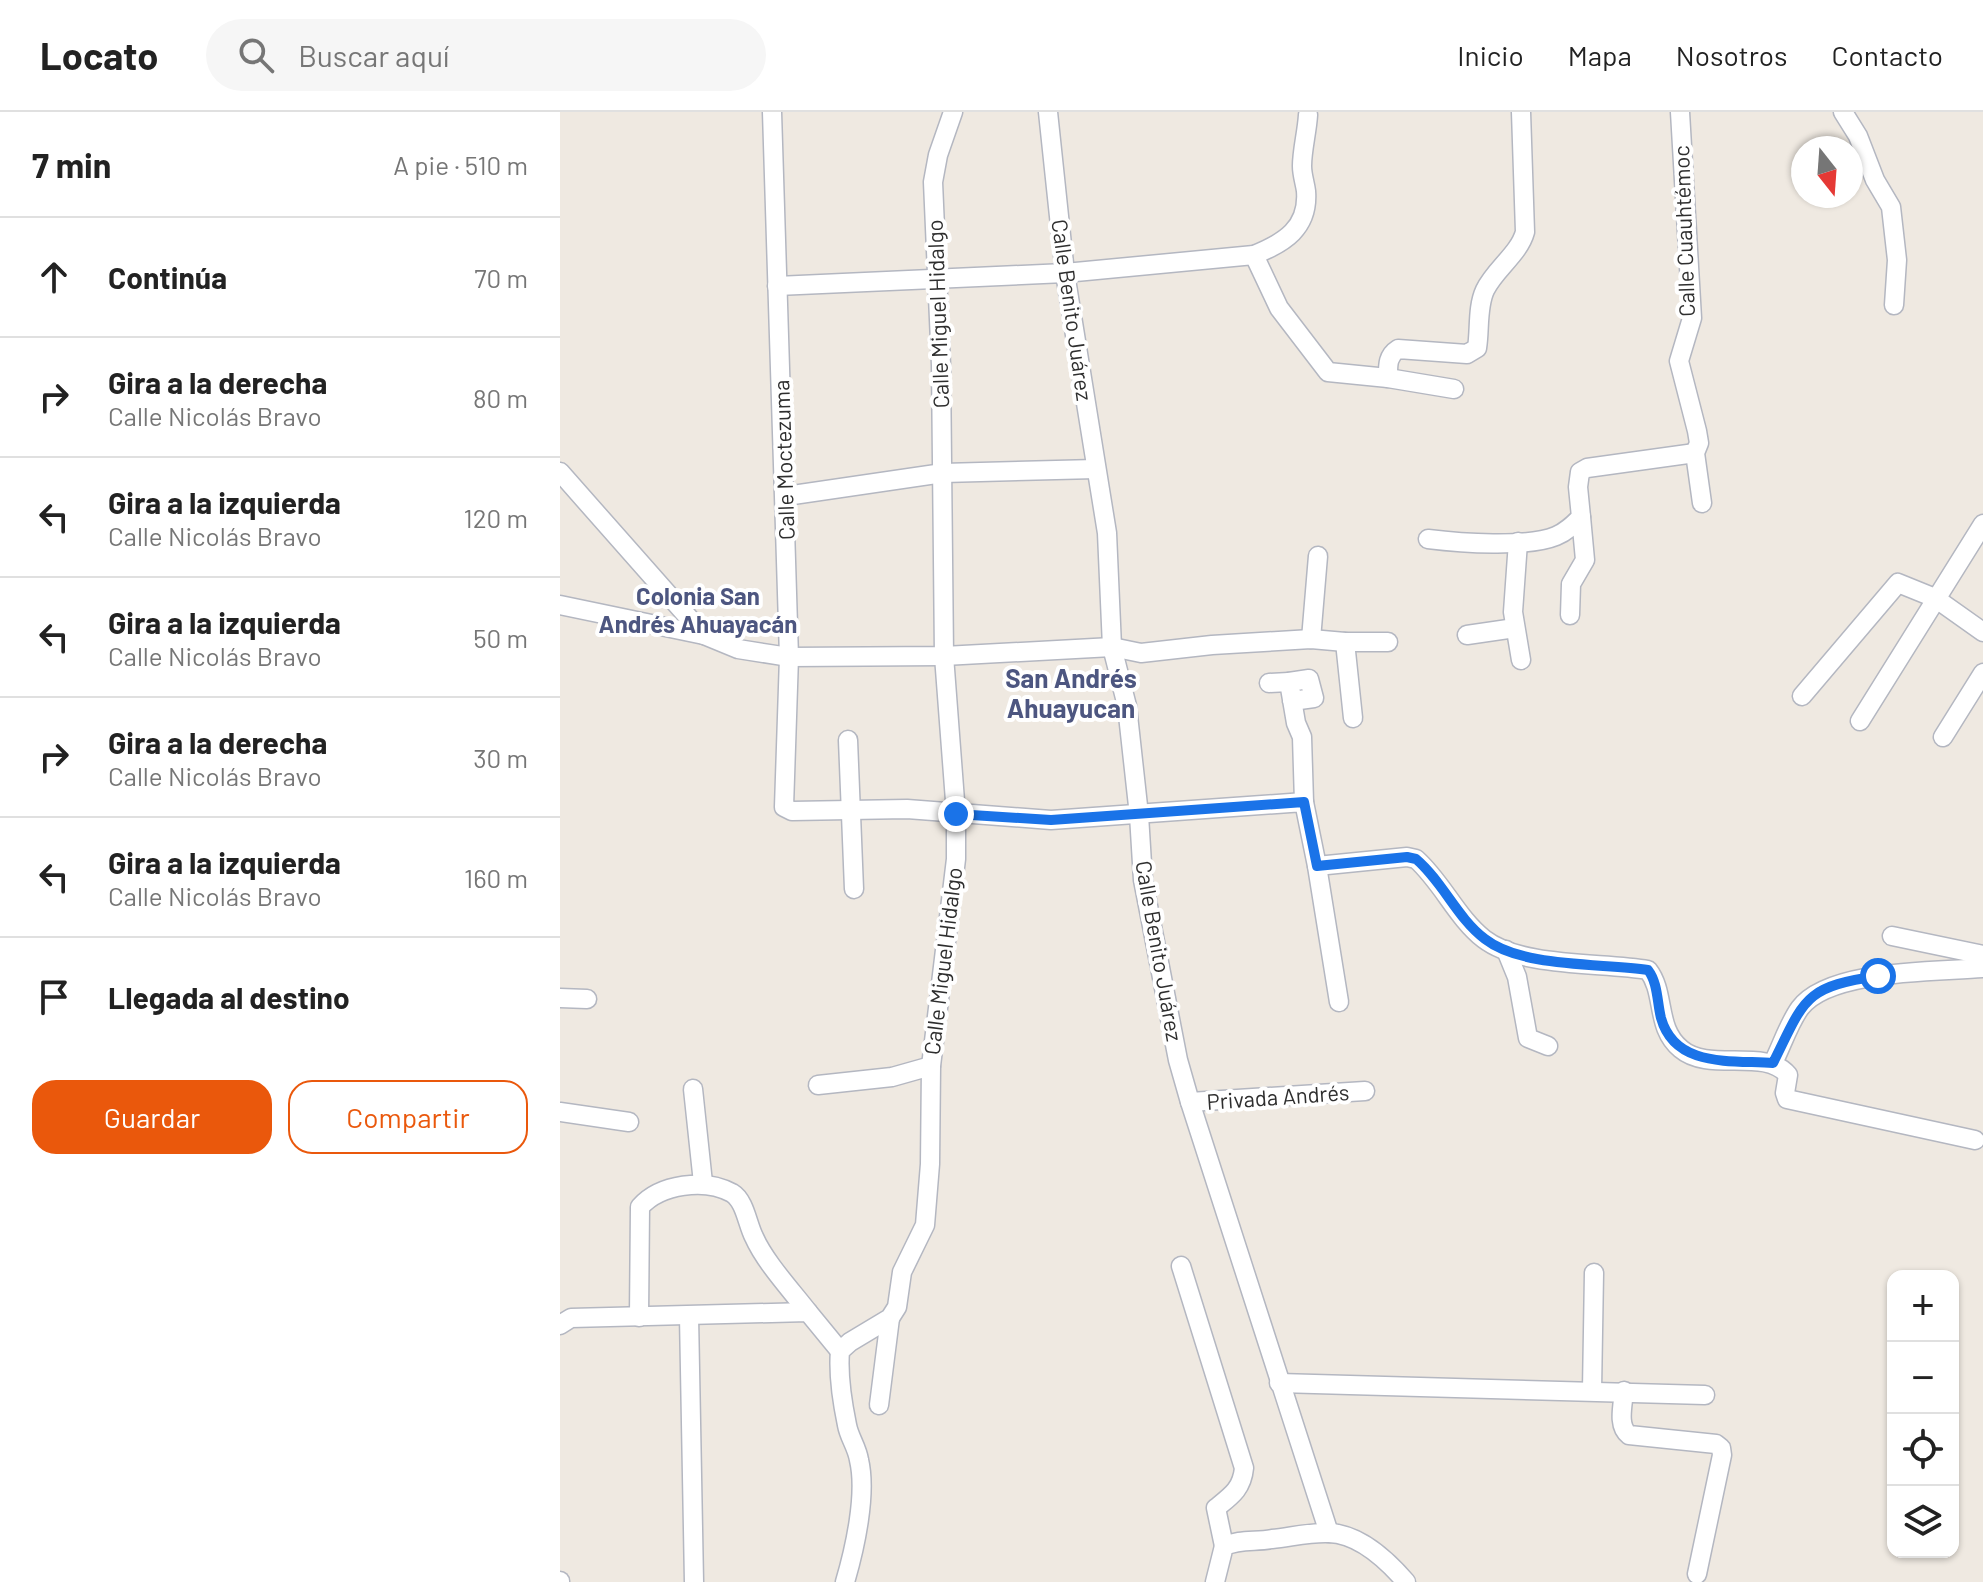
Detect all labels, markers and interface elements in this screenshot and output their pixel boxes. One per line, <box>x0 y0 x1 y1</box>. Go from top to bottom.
search box <box>206 19 766 91</box>
text: Locato <box>40 32 158 78</box>
icon: search <box>234 33 278 77</box>
text: Buscar aquí <box>298 37 449 73</box>
text: Inicio <box>1457 38 1524 72</box>
text: Mapa <box>1568 38 1632 72</box>
text: Nosotros <box>1676 38 1788 72</box>
text: Contacto <box>1832 38 1943 72</box>
north arrow <box>1791 136 1863 208</box>
text: 7 min <box>32 144 111 185</box>
street label: Calle Cuauhtémoc <box>1667 145 1699 317</box>
text: A pie · 510 m <box>393 149 528 180</box>
street label: Calle Benito Juárez <box>1047 218 1099 402</box>
street label: Calle Miguel Hidalgo <box>921 219 953 409</box>
icon: ahead <box>32 255 76 299</box>
text: Continúa <box>108 259 227 295</box>
text: 70 m <box>474 262 528 293</box>
text: Gira a la derecha <box>108 364 327 400</box>
icon: right <box>32 375 76 419</box>
street label: Calle Moctezuma <box>767 379 799 541</box>
text: 80 m <box>473 382 528 413</box>
text: Calle Nicolás Bravo <box>108 400 322 431</box>
text: Gira a la izquierda <box>108 484 341 520</box>
icon: left <box>32 495 76 539</box>
text: 120 m <box>464 502 528 533</box>
text: Calle Nicolás Bravo <box>108 520 322 551</box>
district label: Colonia San Andrés Ahuayacán <box>599 581 797 638</box>
text: Gira a la izquierda <box>108 604 341 640</box>
icon: left <box>32 615 76 659</box>
text: 50 m <box>473 622 528 653</box>
text: Calle Nicolás Bravo <box>108 640 322 671</box>
district label: San Andrés Ahuayucan <box>1005 662 1137 723</box>
text: Gira a la derecha <box>108 724 327 760</box>
icon: right <box>32 735 76 779</box>
text: 30 m <box>473 742 528 773</box>
text: Calle Nicolás Bravo <box>108 760 322 791</box>
route end <box>938 796 974 832</box>
text: Gira a la izquierda <box>108 844 341 880</box>
icon: left <box>32 855 76 899</box>
street label: Calle Benito Juárez <box>1131 859 1189 1043</box>
text: 160 m <box>464 862 528 893</box>
street label: Calle Miguel Hidalgo <box>918 866 966 1056</box>
text: Calle Nicolás Bravo <box>108 880 322 911</box>
route start <box>1860 958 1896 994</box>
icon: arrive <box>32 975 76 1019</box>
text: Llegada al destino <box>108 979 350 1015</box>
street label: Privada Andrés <box>1206 1078 1350 1114</box>
button: Guardar <box>32 1080 272 1154</box>
button: Compartir <box>288 1080 528 1154</box>
map controls <box>1887 1270 1959 1558</box>
button: + <box>1887 1270 1959 1342</box>
button: − <box>1887 1342 1959 1414</box>
button: locate <box>1887 1414 1959 1486</box>
button: layers <box>1887 1486 1959 1558</box>

